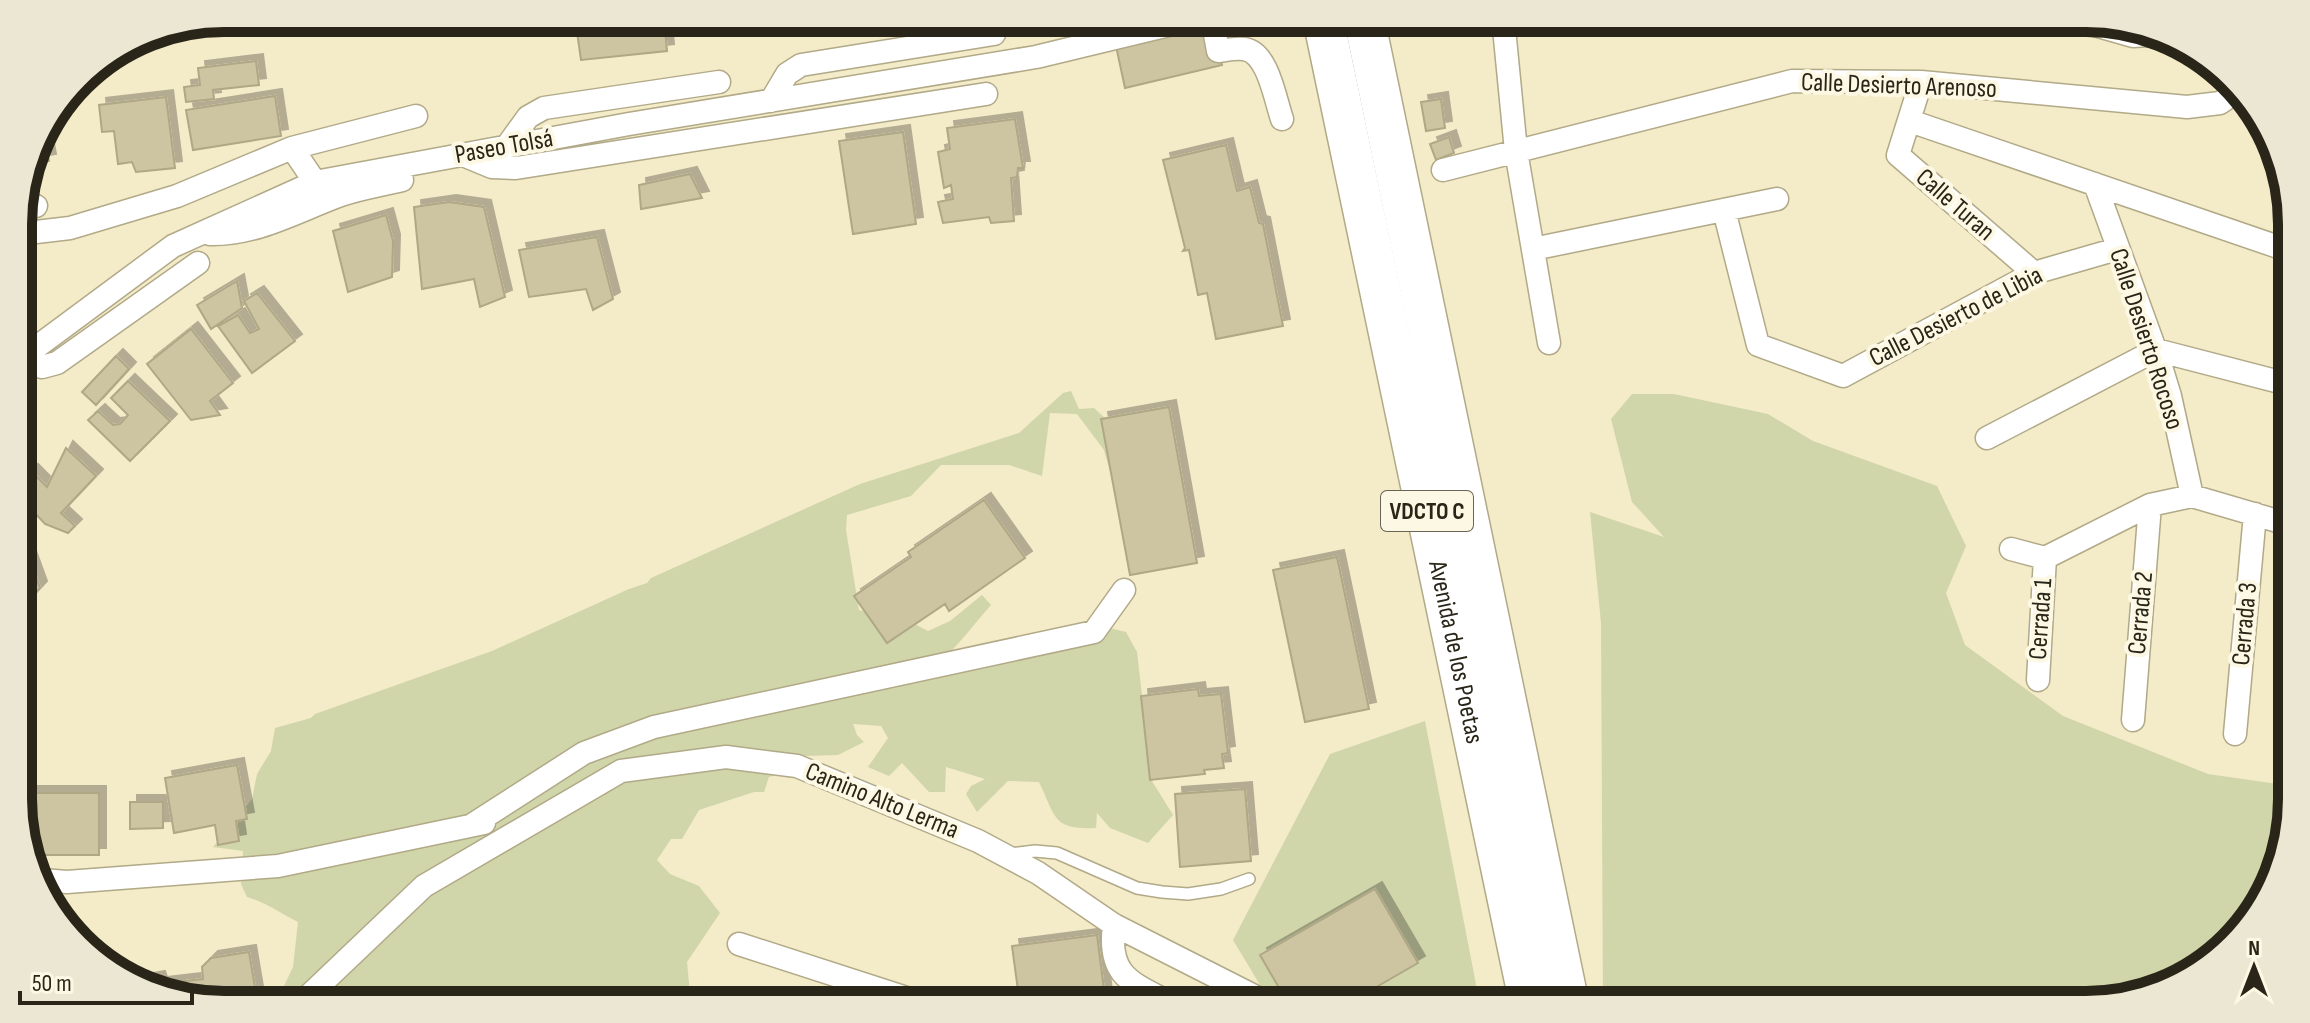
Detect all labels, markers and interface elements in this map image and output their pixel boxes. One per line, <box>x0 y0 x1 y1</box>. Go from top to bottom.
street label: Calle Desierto Arenoso <box>1801 67 1997 105</box>
street label: Paseo Tolsá <box>453 123 555 171</box>
street label: Calle Turan <box>1909 162 2001 248</box>
street label: Calle Desierto Rocoso <box>2102 245 2190 433</box>
street label: Calle Desierto de Libia <box>1864 260 2048 374</box>
road number: VDCTO C <box>1381 491 1473 531</box>
street label: Avenida de los Poetas <box>1422 557 1490 746</box>
street label: Cerrada 2 <box>2122 570 2160 656</box>
street label: Cerrada 1 <box>2023 577 2059 661</box>
street label: Cerrada 3 <box>2226 581 2264 667</box>
street label: Camino Alto Lerma <box>801 756 963 846</box>
north arrow <box>2214 927 2294 1007</box>
text: N <box>2248 935 2260 962</box>
scale bar <box>20 955 192 1005</box>
text: 50 m <box>32 969 72 998</box>

